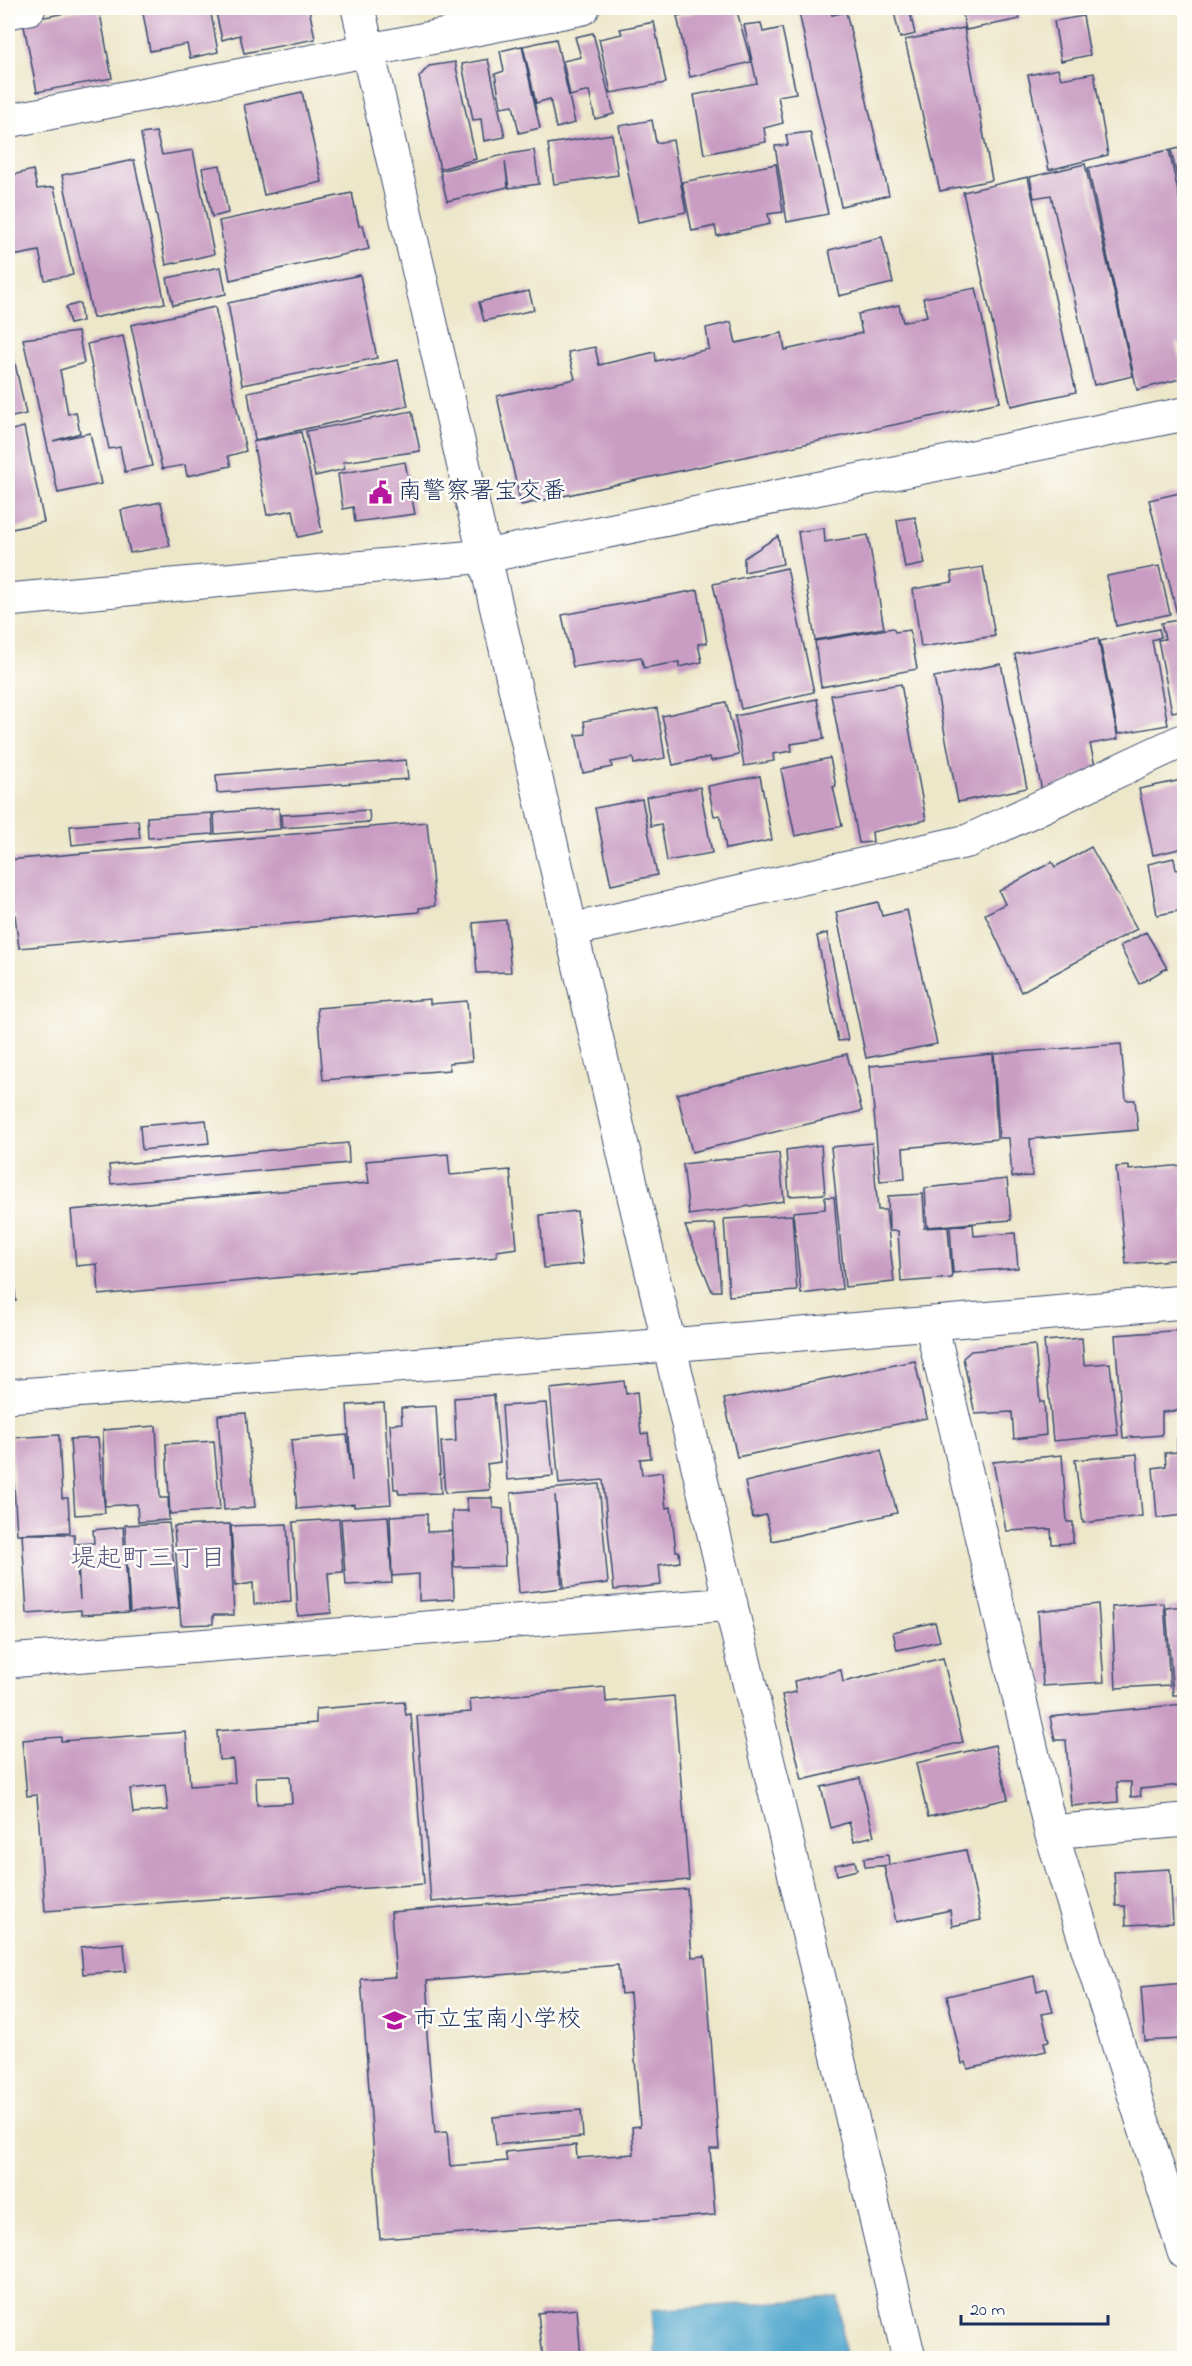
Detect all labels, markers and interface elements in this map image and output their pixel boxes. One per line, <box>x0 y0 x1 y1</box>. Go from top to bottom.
place label: 南警察署宝交番 <box>398 475 566 510</box>
public building icon: 南警察署宝交番 <box>367 479 393 505</box>
district label: 堤起町三丁目 <box>70 1541 226 1579</box>
place label: 市立宝南小学校 <box>413 2003 581 2038</box>
school or university icon: 市立宝南小学校 <box>382 2007 408 2033</box>
scale bar <box>961 2288 1108 2326</box>
text: 20 m <box>970 2298 1005 2324</box>

